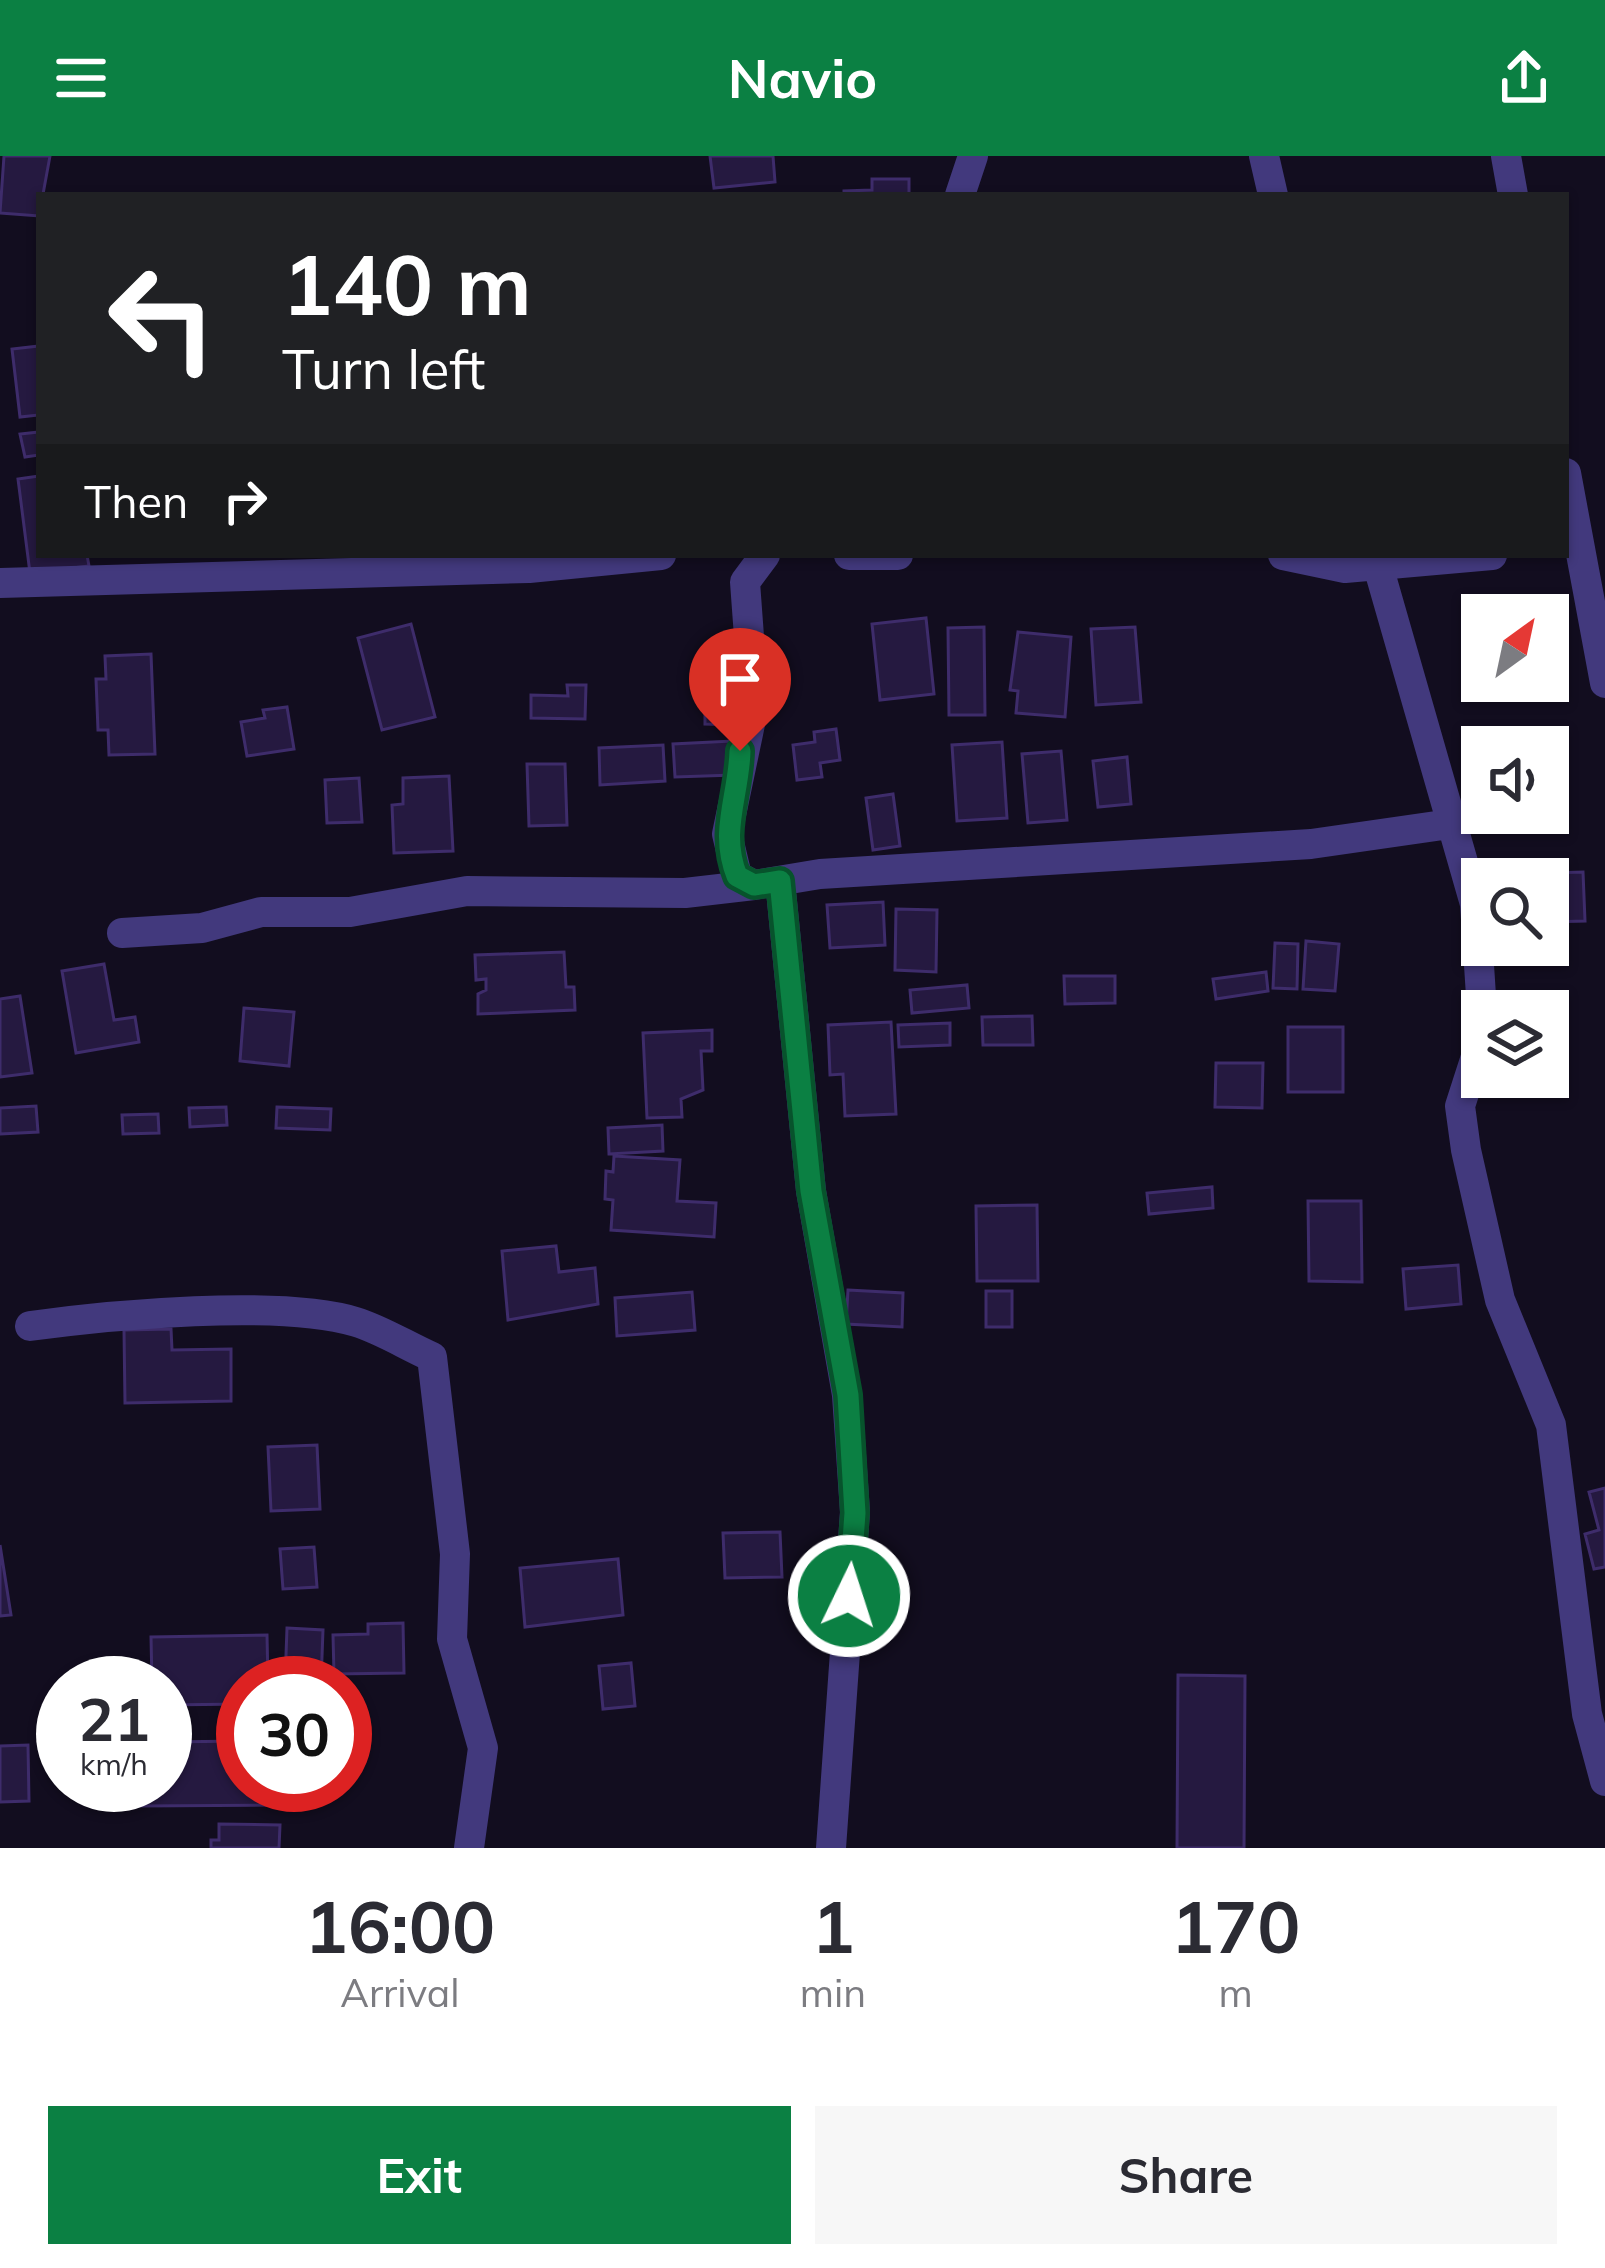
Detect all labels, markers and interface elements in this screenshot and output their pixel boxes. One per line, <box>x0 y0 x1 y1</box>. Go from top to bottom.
text: Navio <box>728 44 877 112</box>
icon: menu <box>48 45 114 111</box>
icon: share <box>1491 45 1557 111</box>
text: 140 m <box>282 231 532 336</box>
icon: left <box>84 240 240 396</box>
text: Turn left <box>282 335 485 403</box>
icon: right <box>212 468 278 534</box>
text: Then <box>84 473 188 529</box>
north arrow <box>1461 594 1569 702</box>
map controls <box>1461 594 1569 1098</box>
pin <box>689 628 791 751</box>
icon: arrive <box>707 646 773 712</box>
button: sound <box>1461 726 1569 834</box>
button: search <box>1461 858 1569 966</box>
button: layers <box>1461 990 1569 1098</box>
position arrow <box>786 1533 912 1659</box>
speed limit sign: 30 <box>216 1656 372 1812</box>
text: 21 <box>78 1681 150 1756</box>
text: km/h <box>80 1745 148 1783</box>
text: 16:00 <box>305 1881 495 1971</box>
text: 1 <box>811 1881 855 1971</box>
text: 170 <box>1171 1881 1300 1971</box>
text: Arrival <box>340 1968 460 2017</box>
text: min <box>800 1968 866 2017</box>
text: m <box>1218 1968 1253 2017</box>
button: Exit <box>48 2106 791 2244</box>
button: Share <box>815 2106 1557 2244</box>

